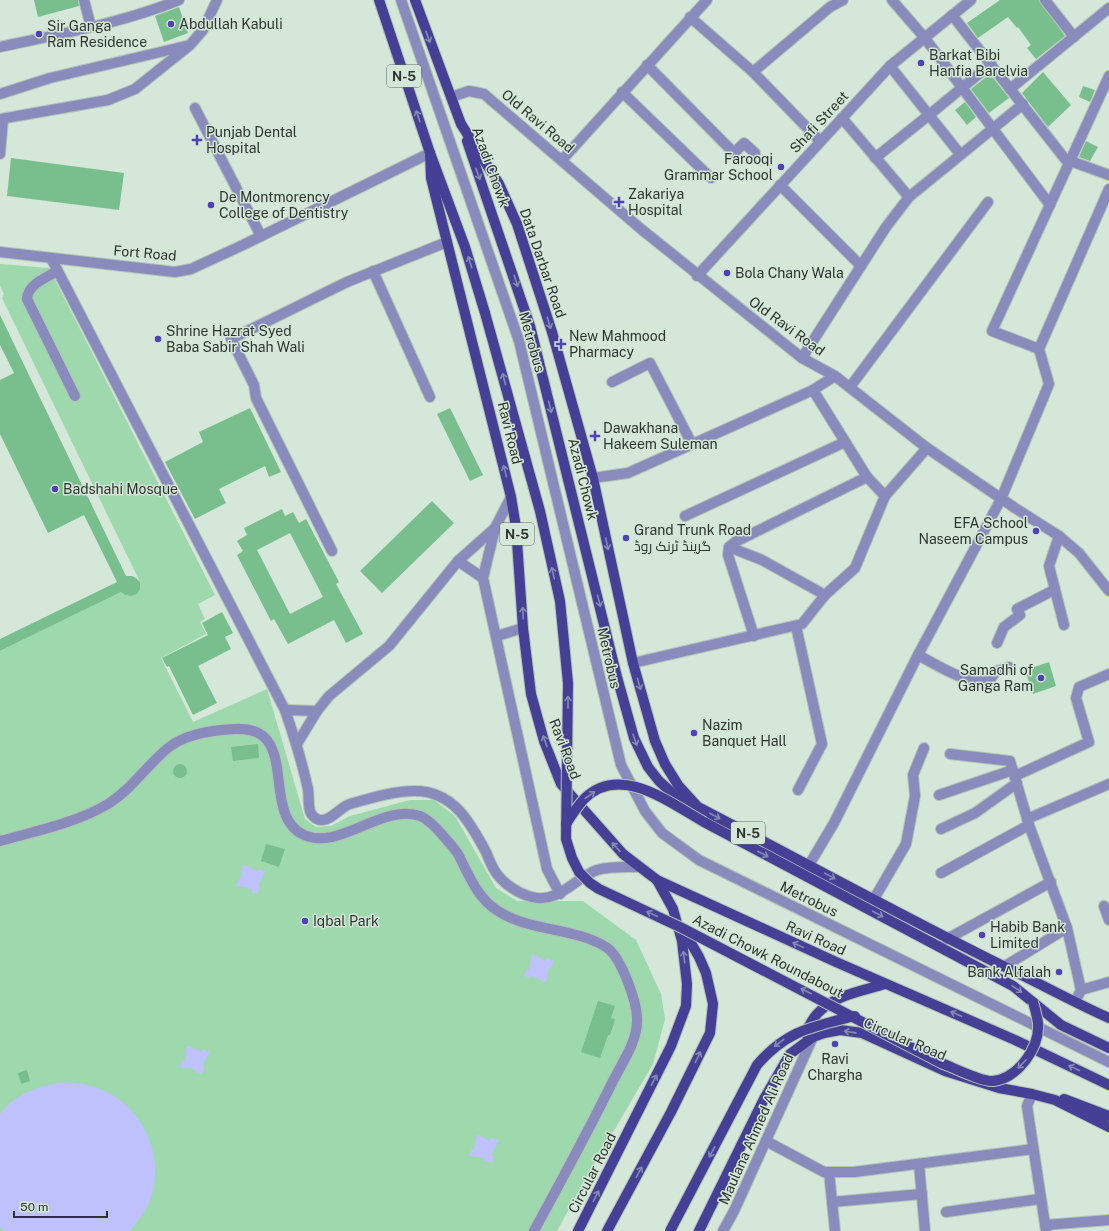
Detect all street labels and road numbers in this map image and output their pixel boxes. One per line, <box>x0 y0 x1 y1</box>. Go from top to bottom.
road number: N-5 <box>387 65 421 87</box>
street label: Old Ravi Road <box>498 86 578 156</box>
street label: Shafi Street <box>786 88 852 156</box>
street label: Azadi Chowk <box>469 125 513 209</box>
street label: Data Darbar Road <box>517 206 569 320</box>
street label: Fort Road <box>113 242 177 264</box>
street label: Old Ravi Road <box>746 293 828 359</box>
street label: Metrobus <box>516 310 548 374</box>
street label: Ravi Road <box>495 400 525 466</box>
street label: Azadi Chowk <box>565 436 601 522</box>
road number: N-5 <box>500 523 534 545</box>
street label: Metrobus <box>594 626 624 690</box>
street label: Ravi Road <box>546 716 584 782</box>
road number: N-5 <box>731 822 765 844</box>
street label: Metrobus <box>778 878 840 920</box>
street label: Azadi Chowk Roundabout <box>690 911 846 1001</box>
street label: Ravi Road <box>784 918 848 958</box>
street label: Circular Road <box>861 1014 949 1064</box>
street label: Maulana Ahmed Ali Road <box>715 1051 797 1207</box>
street label: Circular Road <box>565 1130 619 1216</box>

